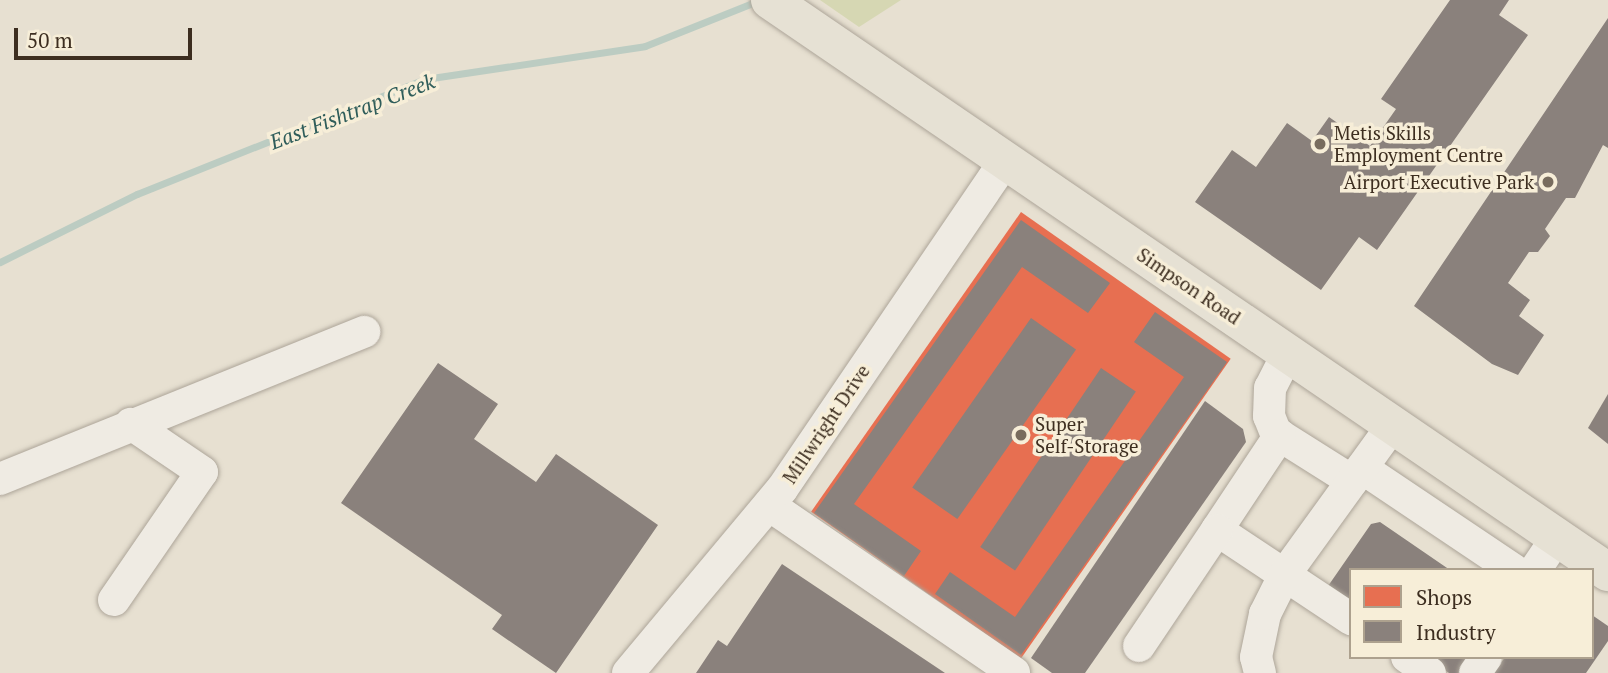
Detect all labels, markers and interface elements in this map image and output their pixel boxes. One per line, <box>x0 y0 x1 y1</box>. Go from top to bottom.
scale bar <box>18 14 196 58</box>
text: 50 m <box>27 26 73 54</box>
water label: East Fishtrap Creek <box>266 68 438 154</box>
place label: Metis Skills Employment Centre <box>1334 122 1503 166</box>
marker: Metis Skills Employment Centre <box>1312 136 1328 152</box>
place label: Airport Executive Park <box>1344 171 1534 193</box>
marker: Airport Executive Park <box>1540 174 1556 190</box>
street label: Simpson Road <box>1133 243 1245 329</box>
street label: Millwright Drive <box>778 360 874 488</box>
place label: Super Self-Storage <box>1035 413 1138 457</box>
marker: Super Self-Storage <box>1013 427 1029 443</box>
legend <box>1349 568 1594 659</box>
text: Shops <box>1416 583 1472 611</box>
text: Industry <box>1416 618 1496 646</box>

